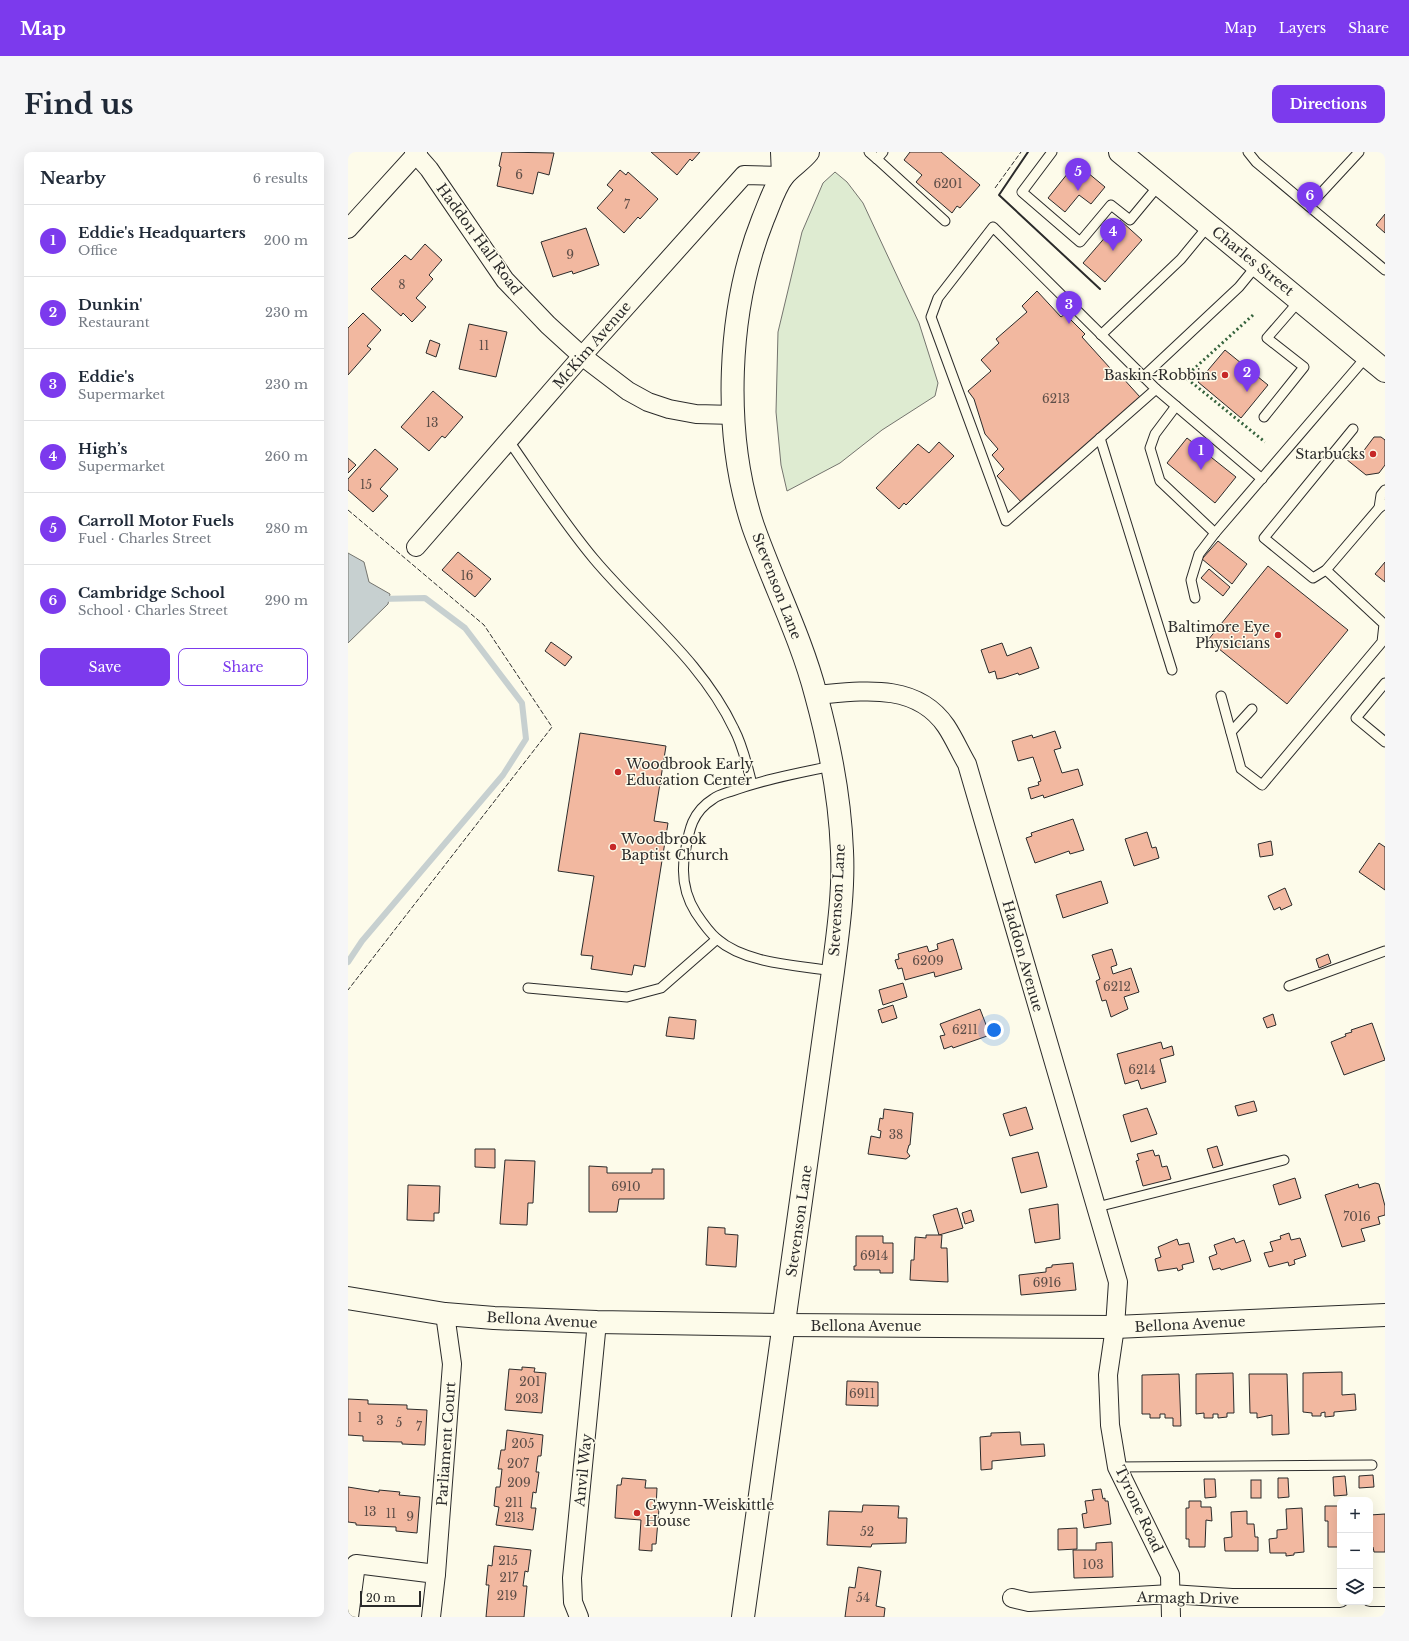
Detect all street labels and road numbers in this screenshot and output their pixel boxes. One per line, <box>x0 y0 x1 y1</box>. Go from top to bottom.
street label: Haddon Hall Road <box>432 180 526 299</box>
street label: Charles Street <box>1208 222 1298 300</box>
street label: McKim Avenue <box>549 298 635 392</box>
street label: Stevenson Lane <box>748 530 806 642</box>
street label: Stevenson Lane <box>825 843 849 957</box>
street label: Haddon Avenue <box>998 898 1048 1014</box>
street label: Stevenson Lane <box>782 1164 816 1278</box>
street label: Bellona Avenue <box>486 1308 598 1332</box>
street label: Bellona Avenue <box>1134 1312 1246 1336</box>
street label: Bellona Avenue <box>810 1317 922 1335</box>
street label: Parliament Court <box>433 1380 459 1507</box>
street label: Anvil Way <box>570 1433 596 1508</box>
street label: Tyrone Road <box>1111 1463 1167 1556</box>
street label: Armagh Drive <box>1136 1588 1239 1608</box>

